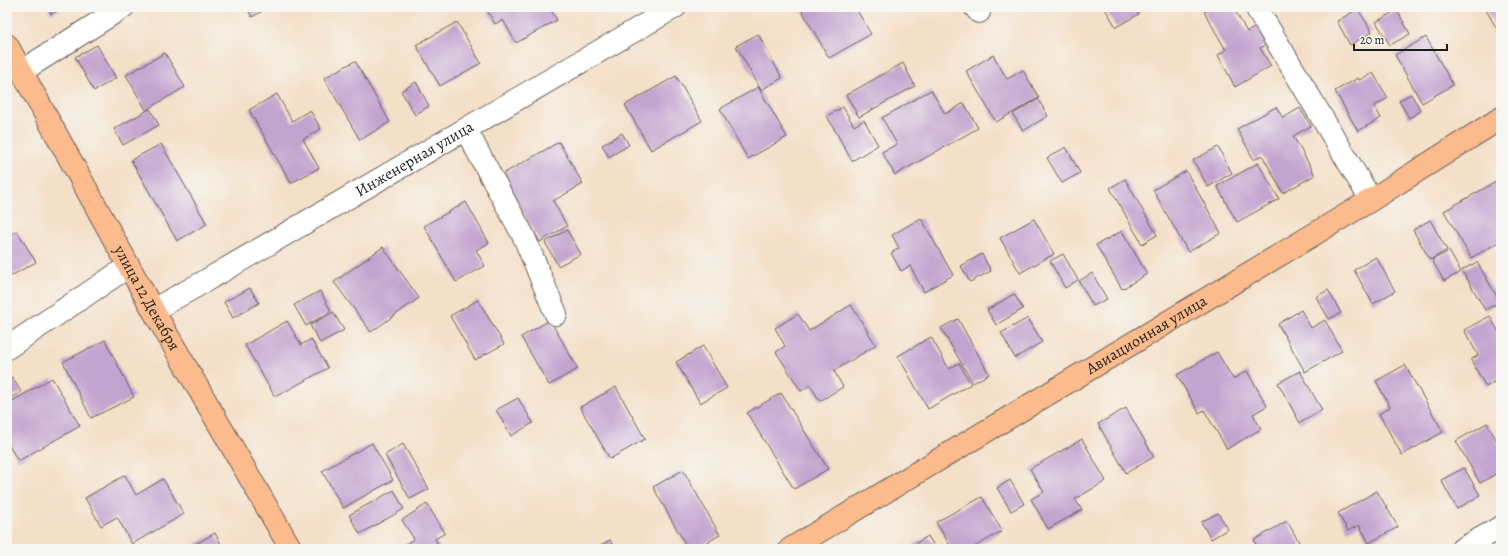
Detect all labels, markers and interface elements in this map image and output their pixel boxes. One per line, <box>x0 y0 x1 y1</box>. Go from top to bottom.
scale bar <box>1354 26 1447 52</box>
text: 20 m <box>1360 32 1384 48</box>
street label: Инженерная улица <box>351 115 478 202</box>
street label: улица 12 Декабря <box>108 240 185 355</box>
street label: Авиационная улица <box>1081 290 1212 380</box>

